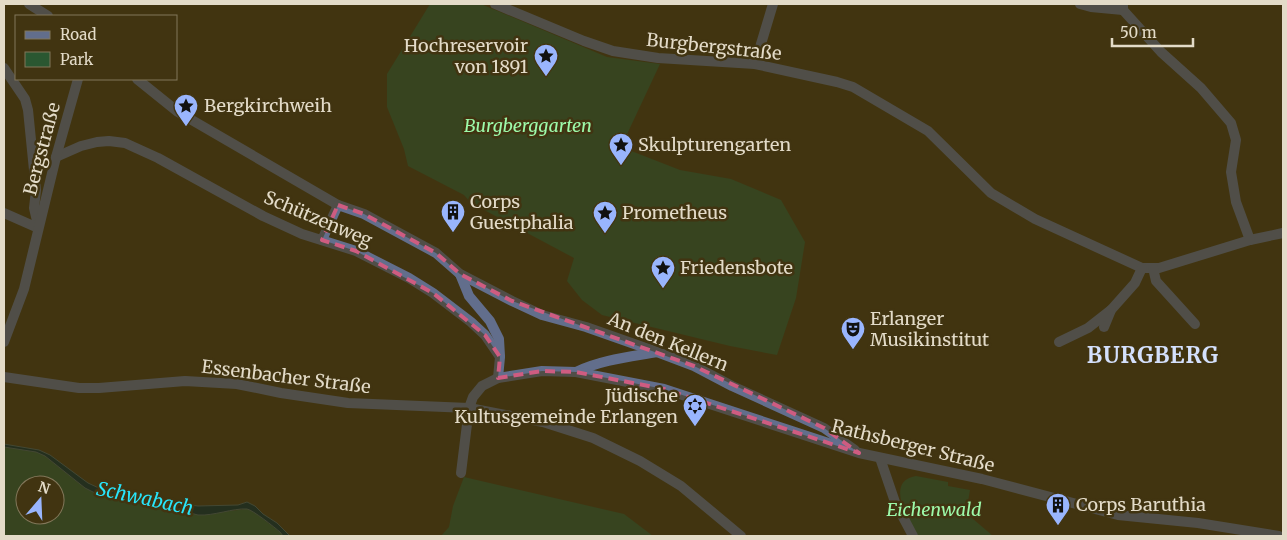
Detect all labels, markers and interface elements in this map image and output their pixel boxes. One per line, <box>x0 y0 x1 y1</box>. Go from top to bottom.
legend <box>15 15 178 80</box>
scale bar <box>1112 15 1193 47</box>
text: 50 m <box>1120 23 1157 42</box>
text: Road <box>60 25 96 44</box>
street label: Burgbergstraße <box>645 28 783 65</box>
place label: Hochreservoir von 1891 <box>404 34 528 78</box>
place icon: Hochreservoir von 1891 <box>533 43 559 77</box>
text: Park <box>60 50 94 69</box>
place icon: Bergkirchweih <box>173 93 199 127</box>
place label: Bergkirchweih <box>204 94 332 117</box>
street label: Bergstraße <box>18 100 65 198</box>
park label: Burgberggarten <box>464 114 592 137</box>
place icon: Skulpturengarten <box>608 132 634 166</box>
place label: Skulpturengarten <box>638 133 791 156</box>
street label: Schützenweg <box>260 185 376 252</box>
place label: Corps Guestphalia <box>470 190 574 234</box>
building icon: Corps Guestphalia <box>440 199 466 233</box>
place icon: Prometheus <box>592 200 618 234</box>
place label: Prometheus <box>622 201 727 224</box>
place icon: Friedensbote <box>650 255 676 289</box>
place label: Friedensbote <box>680 256 793 279</box>
street label: An den Kellern <box>604 307 732 376</box>
place label: Erlanger Musikinstitut <box>870 307 989 351</box>
theatre icon: Erlanger Musikinstitut <box>840 316 866 350</box>
district label: BURGBERG <box>1087 341 1219 369</box>
street label: Essenbacher Straße <box>200 355 372 398</box>
place label: Jüdische Kultusgemeinde Erlangen <box>454 384 678 428</box>
synagogue icon: Jüdische Kultusgemeinde Erlangen <box>682 393 708 427</box>
street label: Rathsberger Straße <box>829 414 997 477</box>
north arrow <box>15 475 65 525</box>
water label: Schwabach <box>94 476 196 520</box>
text: N <box>36 477 52 498</box>
building icon: Corps Baruthia <box>1045 492 1071 526</box>
place label: Corps Baruthia <box>1076 493 1206 516</box>
park label: Eichenwald <box>886 498 982 521</box>

